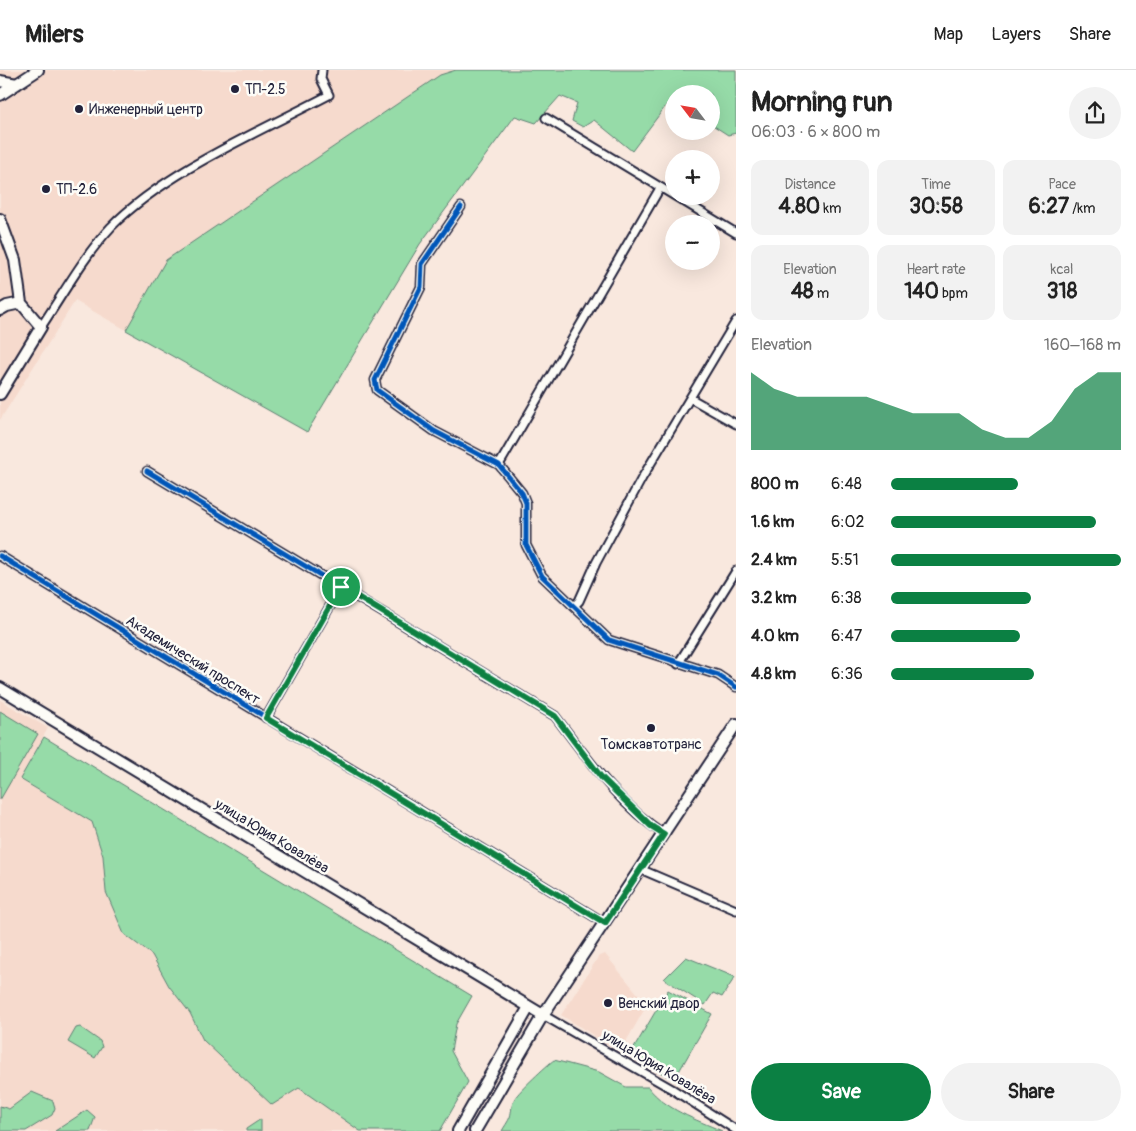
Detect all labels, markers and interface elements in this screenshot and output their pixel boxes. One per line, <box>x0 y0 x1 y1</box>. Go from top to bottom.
text: Milers <box>25 20 83 49</box>
text: Map <box>934 23 963 46</box>
text: Layers <box>991 23 1041 46</box>
text: Share <box>1069 23 1111 46</box>
place label: ТП-2.5 <box>245 81 286 98</box>
marker: ТП-2.5 <box>229 83 241 95</box>
north arrow <box>665 85 720 140</box>
map controls <box>665 85 720 270</box>
text: Morning run <box>751 85 893 120</box>
button: share <box>1069 87 1121 139</box>
place label: Инженерный центр <box>89 101 203 118</box>
marker: Инженерный центр <box>73 103 85 115</box>
text: 06:03 · 6 × 800 m <box>751 122 880 142</box>
button: + <box>665 150 720 205</box>
text: Distance <box>784 176 836 193</box>
text: Time <box>921 176 951 193</box>
text: Pace <box>1048 176 1076 193</box>
place label: ТП-2.6 <box>56 181 97 198</box>
marker: ТП-2.6 <box>40 183 52 195</box>
text: 4.80 <box>778 193 820 220</box>
text: 30:58 <box>909 193 963 220</box>
text: 6:27 <box>1028 193 1069 220</box>
text: km <box>820 200 842 217</box>
text: /km <box>1069 200 1096 217</box>
button: − <box>665 215 720 270</box>
text: Elevation <box>783 261 837 278</box>
text: Heart rate <box>906 261 966 278</box>
text: kcal <box>1051 261 1073 278</box>
text: 48 <box>791 278 814 305</box>
text: 140 <box>904 278 939 305</box>
text: 318 <box>1047 278 1077 305</box>
text: m <box>814 285 829 302</box>
text: bpm <box>939 285 968 302</box>
text: Elevation <box>751 335 812 355</box>
text: 160–168 m <box>1044 335 1121 355</box>
text: 800 m <box>751 474 799 494</box>
text: 6:48 <box>831 474 862 494</box>
text: 1.6 km <box>751 512 794 532</box>
text: 6:02 <box>831 512 864 532</box>
text: 2.4 km <box>751 550 797 570</box>
text: 5:51 <box>831 550 859 570</box>
pin <box>320 566 362 608</box>
icon: arrive <box>327 573 355 601</box>
text: 3.2 km <box>751 588 797 608</box>
text: 6:38 <box>831 588 862 608</box>
street label: Академический проспект <box>123 612 263 708</box>
text: 4.0 km <box>751 626 799 646</box>
text: 6:47 <box>831 626 862 646</box>
text: 4.8 km <box>751 664 796 684</box>
text: 6:36 <box>831 664 863 684</box>
marker: Томскавтотранс <box>645 722 657 734</box>
place label: Томскавтотранс <box>600 736 702 753</box>
street label: улица Юрия Ковалёва <box>211 795 332 877</box>
place label: Венский двор <box>618 995 700 1012</box>
marker: Венский двор <box>602 997 614 1009</box>
street label: улица Юрия Ковалёва <box>598 1026 719 1108</box>
button: Save <box>751 1063 931 1121</box>
button: Share <box>941 1063 1121 1121</box>

